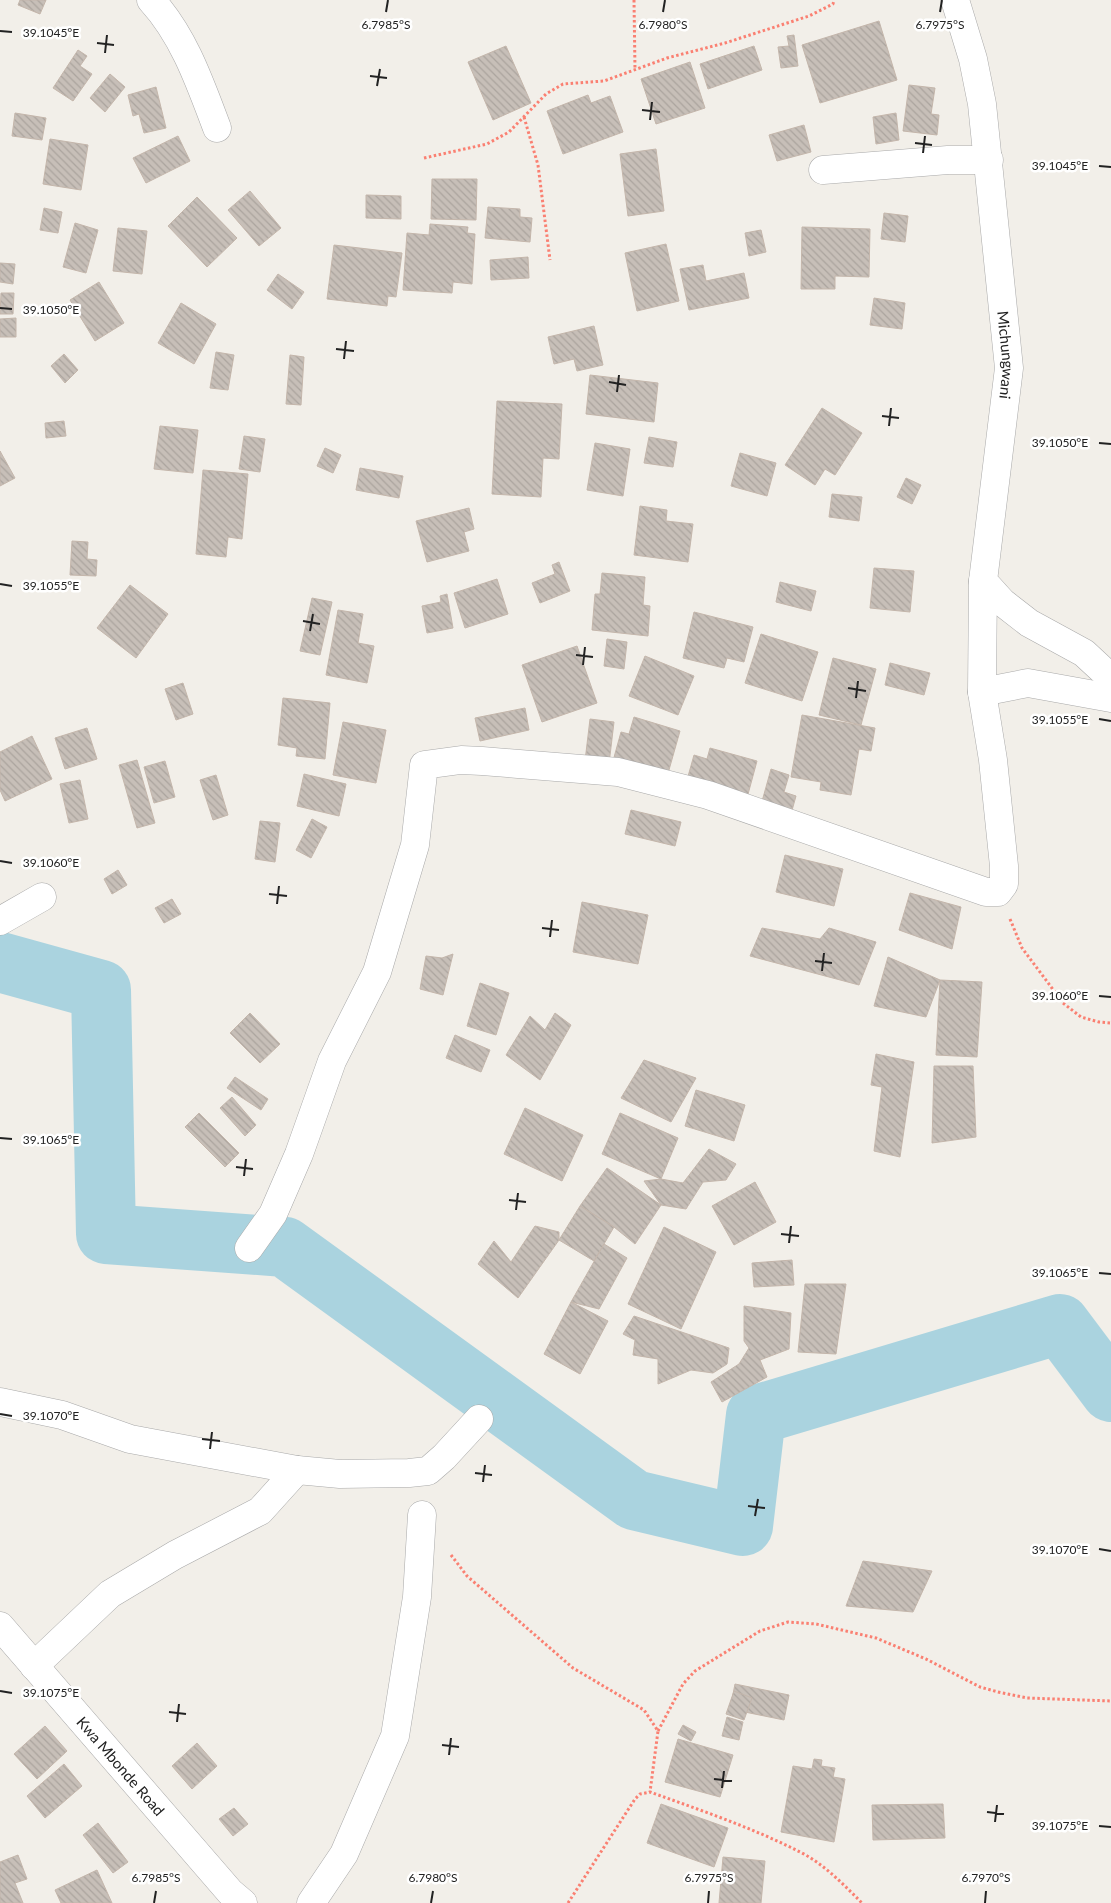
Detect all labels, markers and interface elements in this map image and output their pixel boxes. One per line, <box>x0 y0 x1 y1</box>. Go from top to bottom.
text: 6.7985°S <box>361 17 411 32</box>
text: 6.7980°S <box>638 17 688 32</box>
text: 6.7975°S <box>915 17 965 32</box>
text: 39.1045°E <box>23 25 79 40</box>
text: 39.1045°E <box>1032 158 1088 173</box>
text: 39.1050°E <box>23 302 79 317</box>
street label: Michungwani <box>994 310 1018 400</box>
text: 39.1050°E <box>1032 435 1088 450</box>
text: 39.1055°E <box>23 578 79 593</box>
text: 39.1055°E <box>1032 712 1088 727</box>
text: 39.1060°E <box>23 855 79 870</box>
text: 39.1060°E <box>1032 988 1088 1003</box>
text: 39.1065°E <box>23 1132 79 1147</box>
text: 39.1065°E <box>1032 1265 1088 1280</box>
text: 39.1070°E <box>23 1408 79 1423</box>
text: 39.1070°E <box>1032 1542 1088 1557</box>
text: 39.1075°E <box>23 1685 79 1700</box>
street label: Kwa Mbonde Road <box>73 1713 169 1819</box>
text: 39.1075°E <box>1032 1818 1088 1833</box>
text: 6.7985°S <box>131 1870 181 1885</box>
text: 6.7980°S <box>408 1870 458 1885</box>
text: 6.7975°S <box>684 1870 734 1885</box>
text: 6.7970°S <box>961 1870 1011 1885</box>

